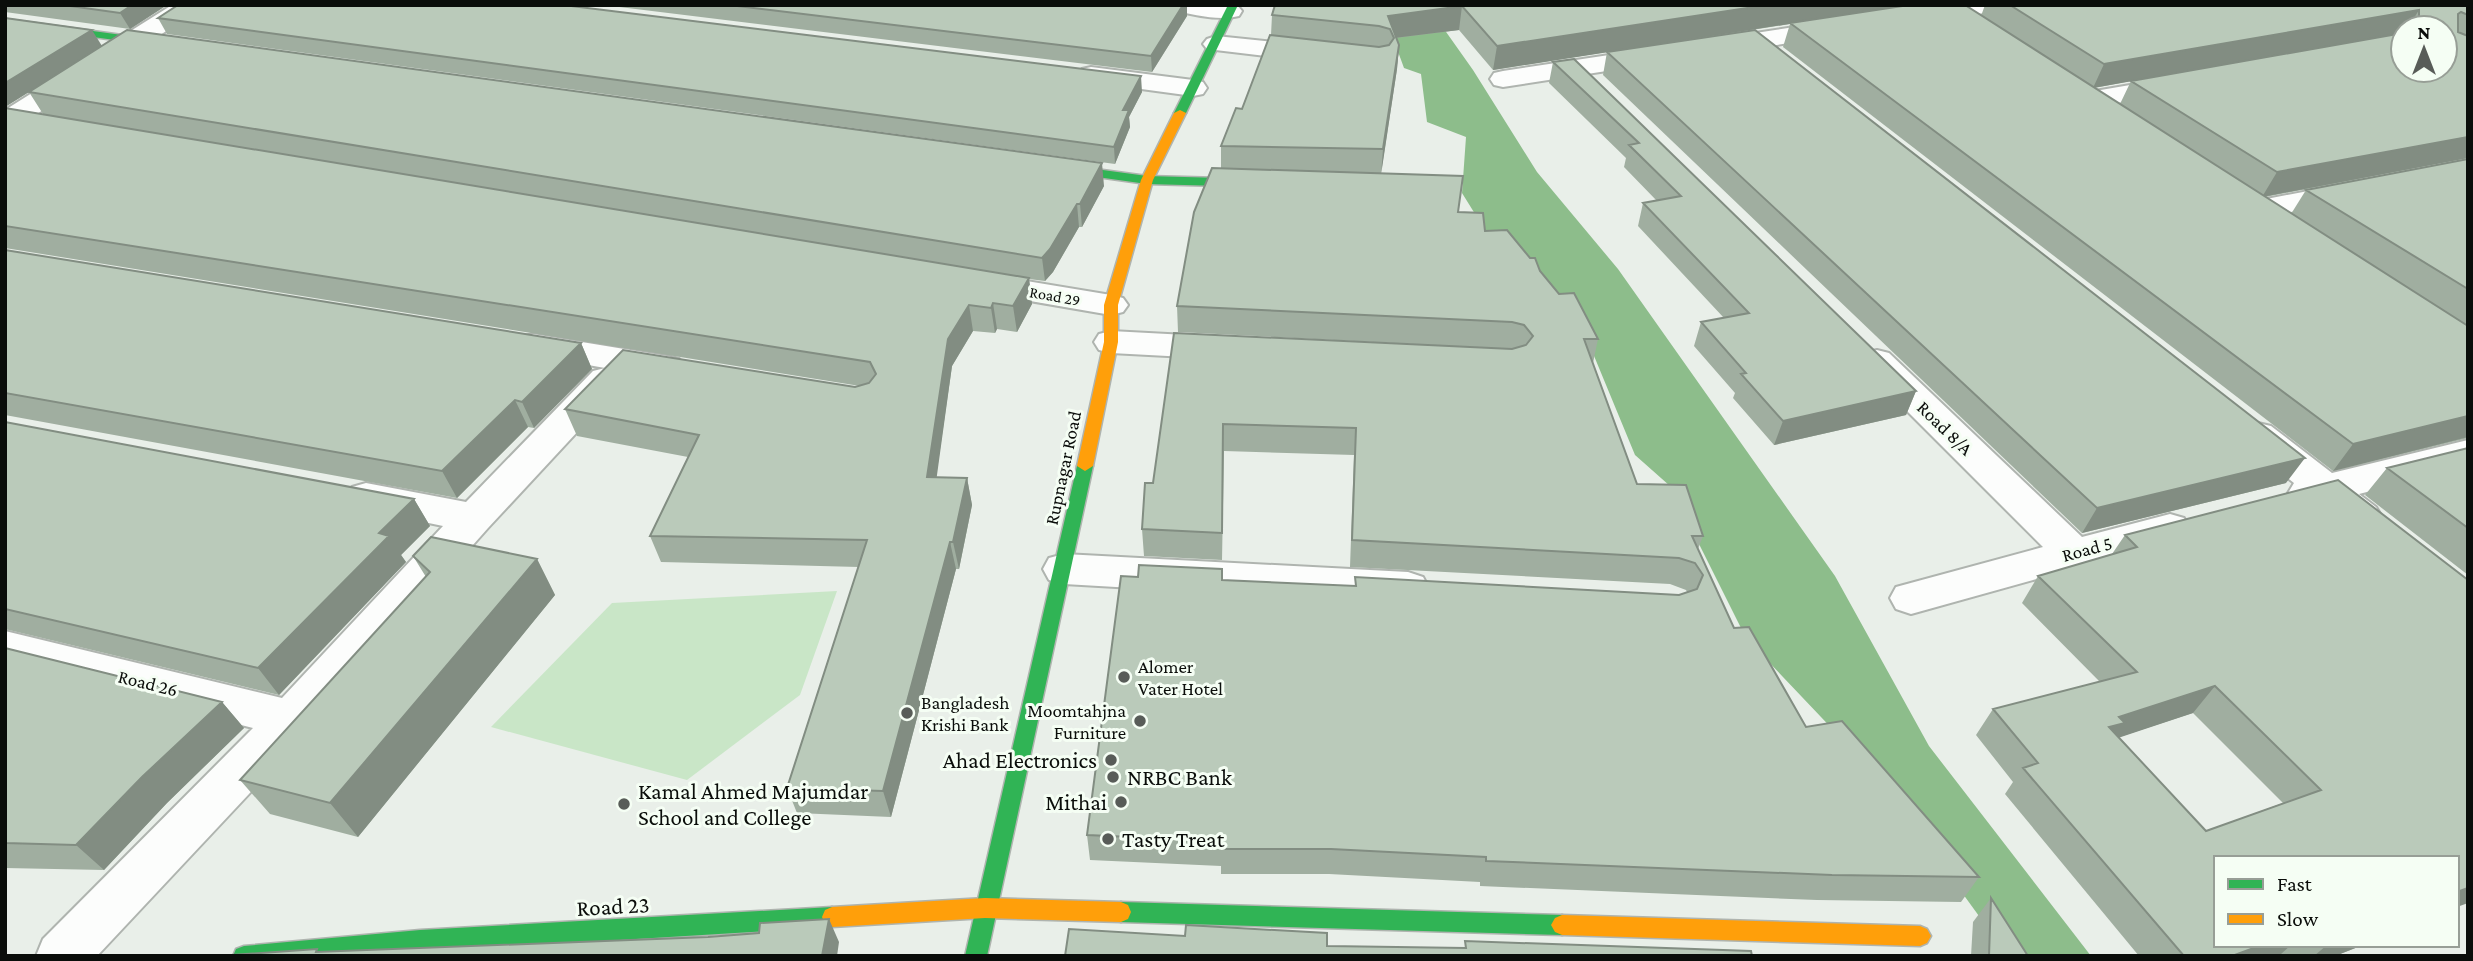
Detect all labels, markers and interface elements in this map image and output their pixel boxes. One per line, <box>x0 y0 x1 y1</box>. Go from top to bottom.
north arrow <box>2389 14 2459 84</box>
text: N <box>2418 22 2431 43</box>
street label: Road 29 <box>1028 283 1082 309</box>
street label: Road 8/A <box>1913 397 1977 460</box>
street label: Rupnagar Road <box>1041 409 1085 527</box>
street label: Road 5 <box>2060 532 2114 566</box>
place label: Alomer Vater Hotel <box>1138 656 1223 699</box>
street label: Road 26 <box>116 665 180 701</box>
marker: Alomer Vater Hotel <box>1116 669 1132 685</box>
place label: Bangladesh Krishi Bank <box>921 692 1009 735</box>
place label: Moomtahjna Furniture <box>1027 700 1126 743</box>
marker: Bangladesh Krishi Bank <box>899 705 915 721</box>
marker: Moomtahjna Furniture <box>1132 713 1148 729</box>
place label: Ahad Electronics <box>943 747 1097 773</box>
marker: Ahad Electronics <box>1103 752 1119 768</box>
place label: NRBC Bank <box>1127 764 1232 790</box>
marker: NRBC Bank <box>1105 769 1121 785</box>
place label: Kamal Ahmed Majumdar School and College <box>638 778 868 830</box>
place label: Mithai <box>1045 789 1107 815</box>
marker: Mithai <box>1113 794 1129 810</box>
marker: Kamal Ahmed Majumdar School and College <box>616 796 632 812</box>
place label: Tasty Treat <box>1122 826 1225 852</box>
marker: Tasty Treat <box>1100 831 1116 847</box>
legend <box>2214 856 2459 947</box>
text: Fast <box>2277 872 2313 896</box>
street label: Road 23 <box>576 891 650 921</box>
text: Slow <box>2277 907 2319 931</box>

